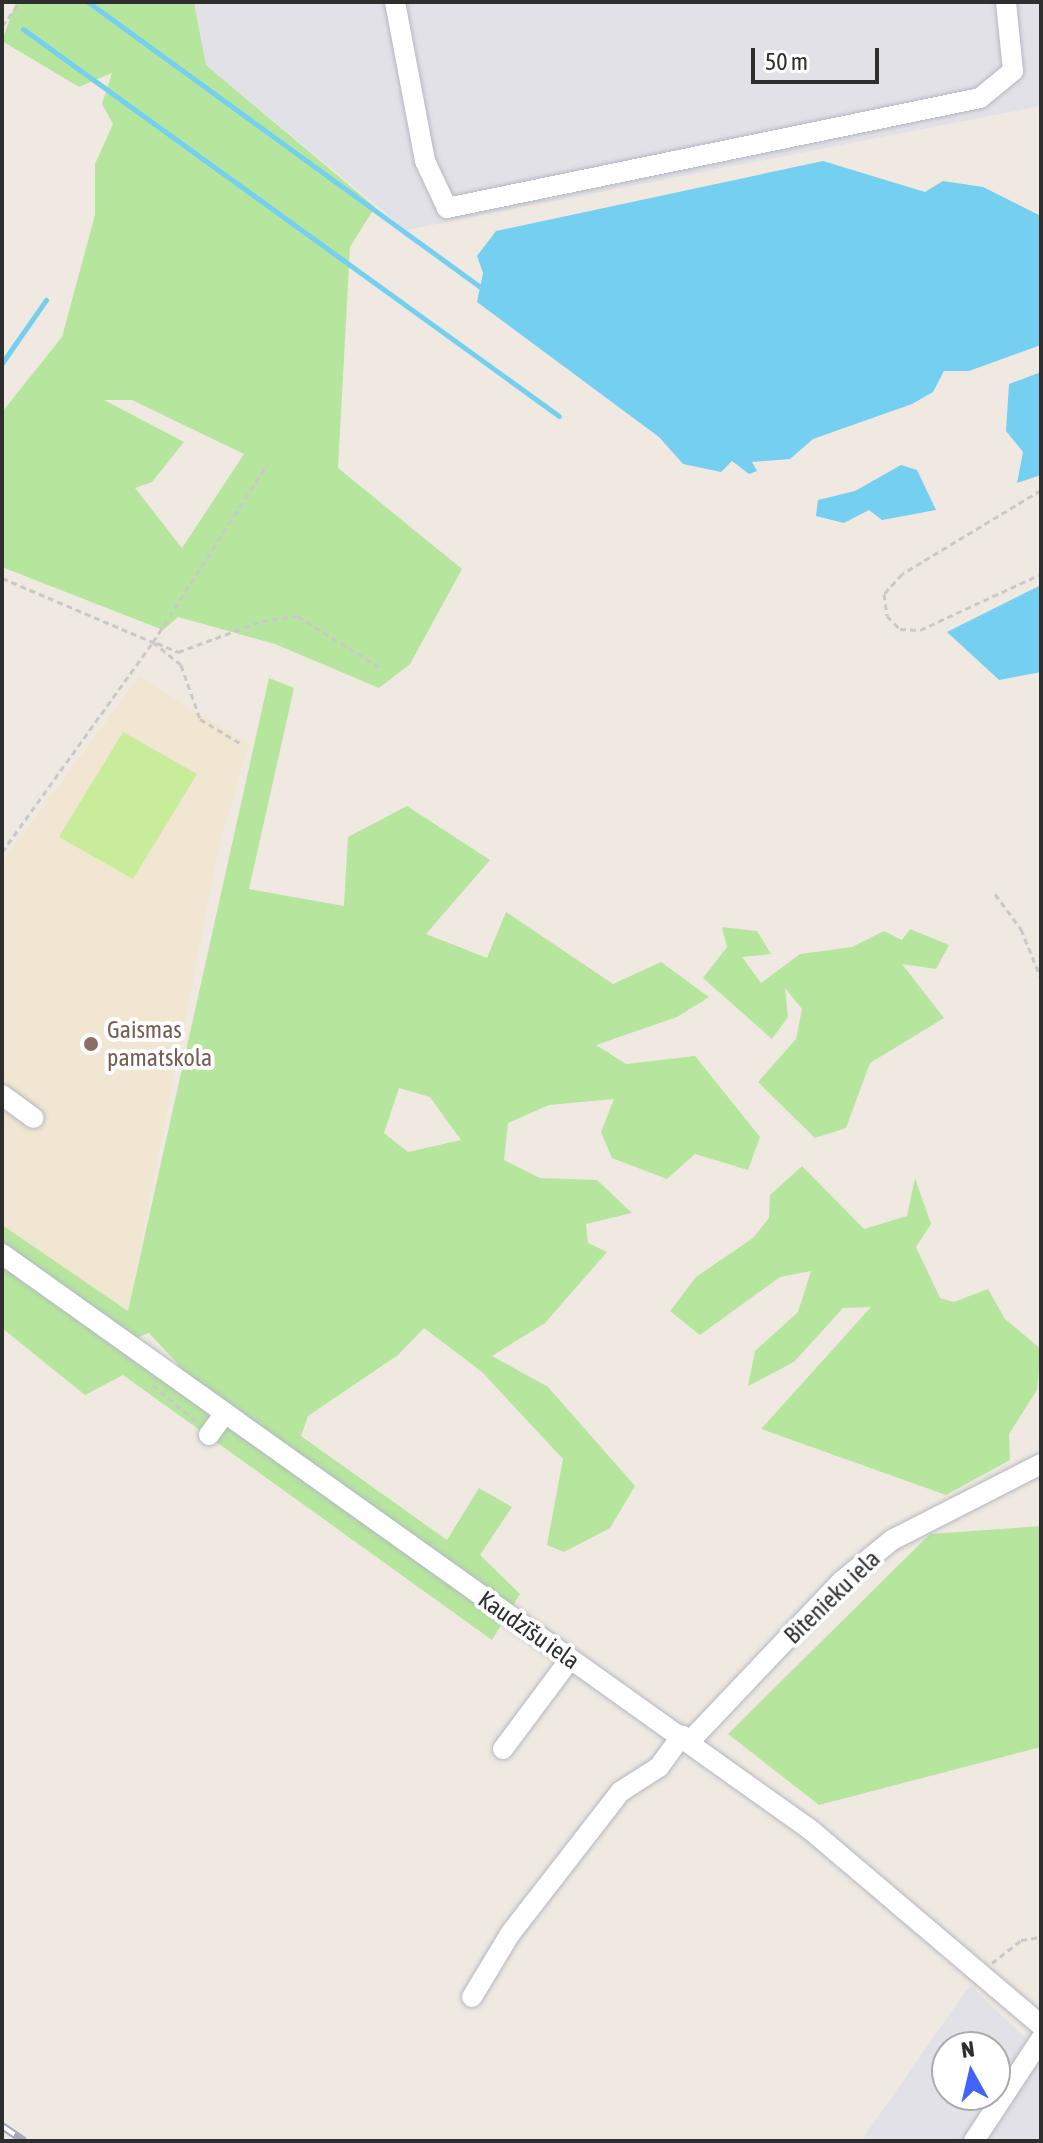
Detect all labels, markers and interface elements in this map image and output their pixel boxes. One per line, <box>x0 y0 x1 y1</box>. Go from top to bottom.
scale bar <box>755 32 883 82</box>
text: 50 m <box>765 48 808 75</box>
place label: Gaismas pamatskola <box>107 1016 212 1072</box>
marker: Gaismas pamatskola <box>82 1035 100 1053</box>
street label: Bitenieku iela <box>778 1544 886 1650</box>
street label: Kaudzīšu iela <box>473 1585 585 1675</box>
north arrow <box>931 2031 1011 2111</box>
text: N <box>960 2035 976 2063</box>

